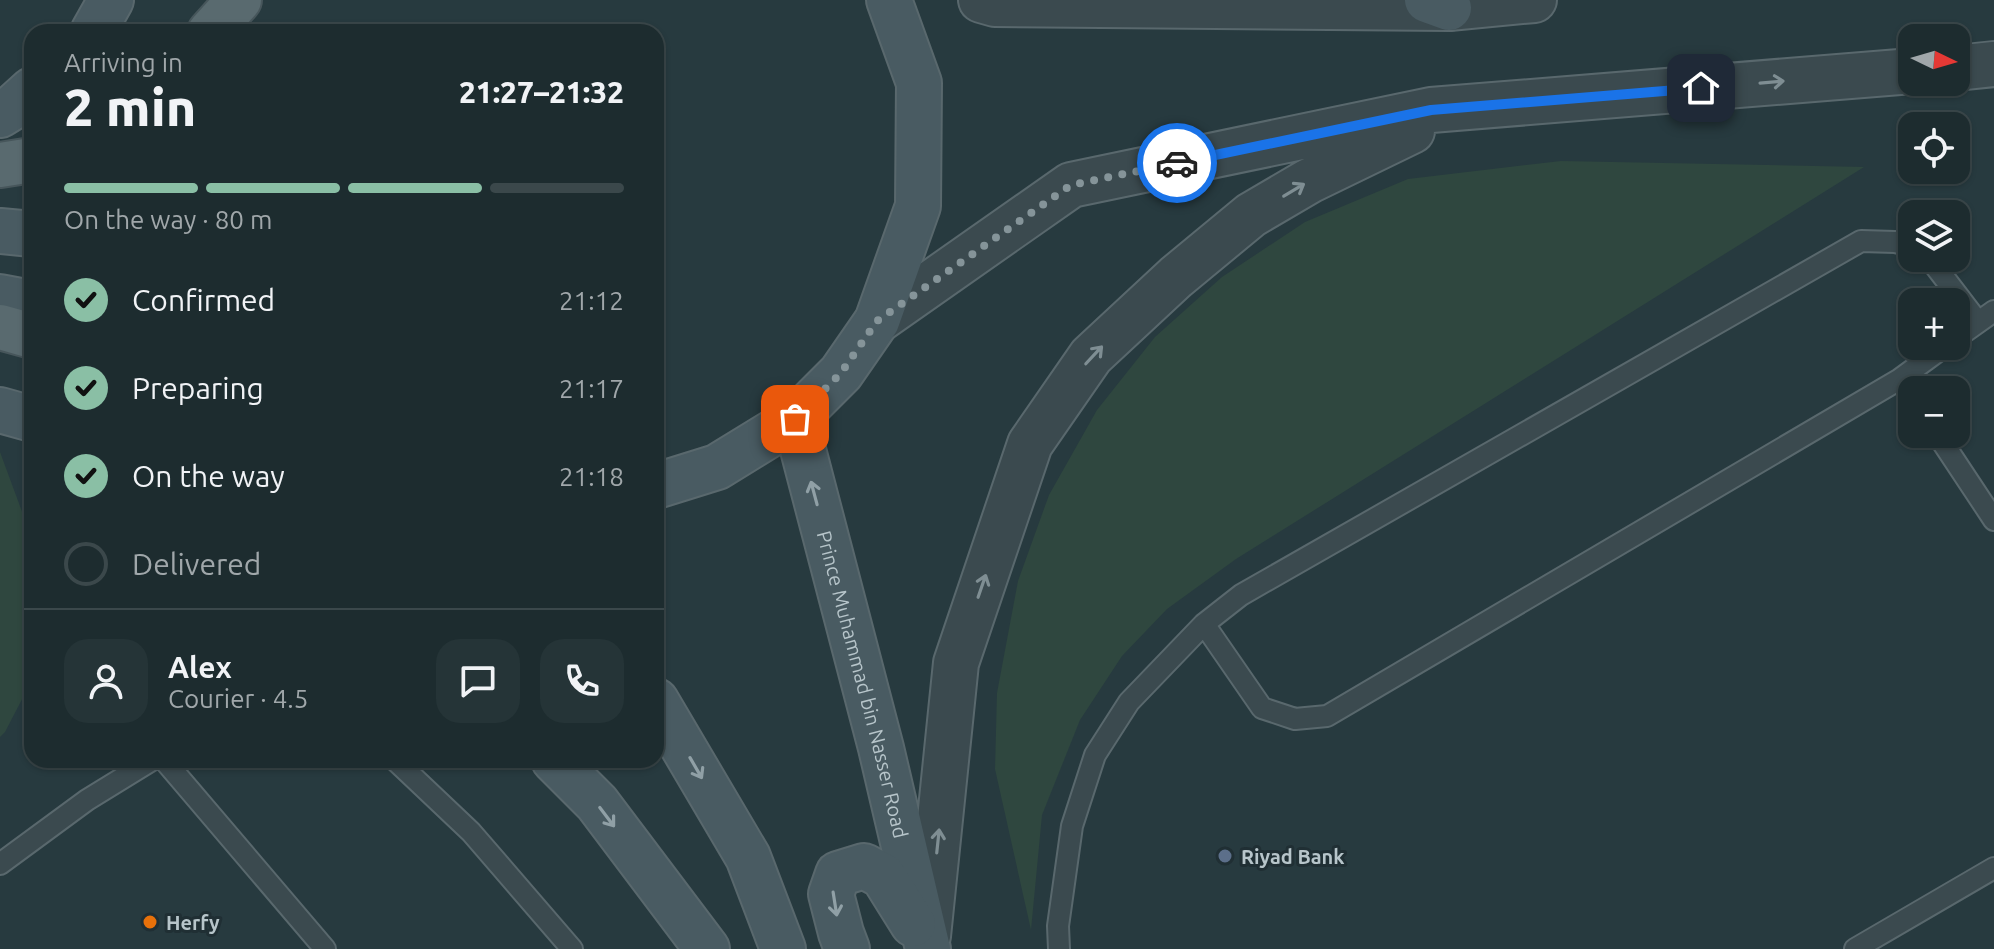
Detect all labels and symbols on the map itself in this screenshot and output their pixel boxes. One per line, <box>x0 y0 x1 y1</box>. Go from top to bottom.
north arrow <box>1898 24 1970 96</box>
pin <box>1667 54 1735 122</box>
one-way arrow <box>1758 75 1785 90</box>
courier <box>1137 123 1217 203</box>
one-way arrow <box>1282 182 1305 198</box>
one-way arrow <box>1085 345 1103 365</box>
pin <box>761 385 829 453</box>
one-way arrow <box>806 481 821 506</box>
street label: Prince Muhammad bin Nasser Road <box>813 528 913 840</box>
one-way arrow <box>976 573 991 598</box>
one-way arrow <box>688 756 704 779</box>
one-way arrow <box>599 806 616 827</box>
one-way arrow <box>930 828 945 854</box>
place label: Riyad Bank <box>1241 845 1345 868</box>
marker: Riyad Bank <box>1216 847 1234 865</box>
one-way arrow <box>828 890 843 916</box>
place label: Herfy <box>166 911 220 934</box>
marker: Herfy <box>141 913 159 931</box>

